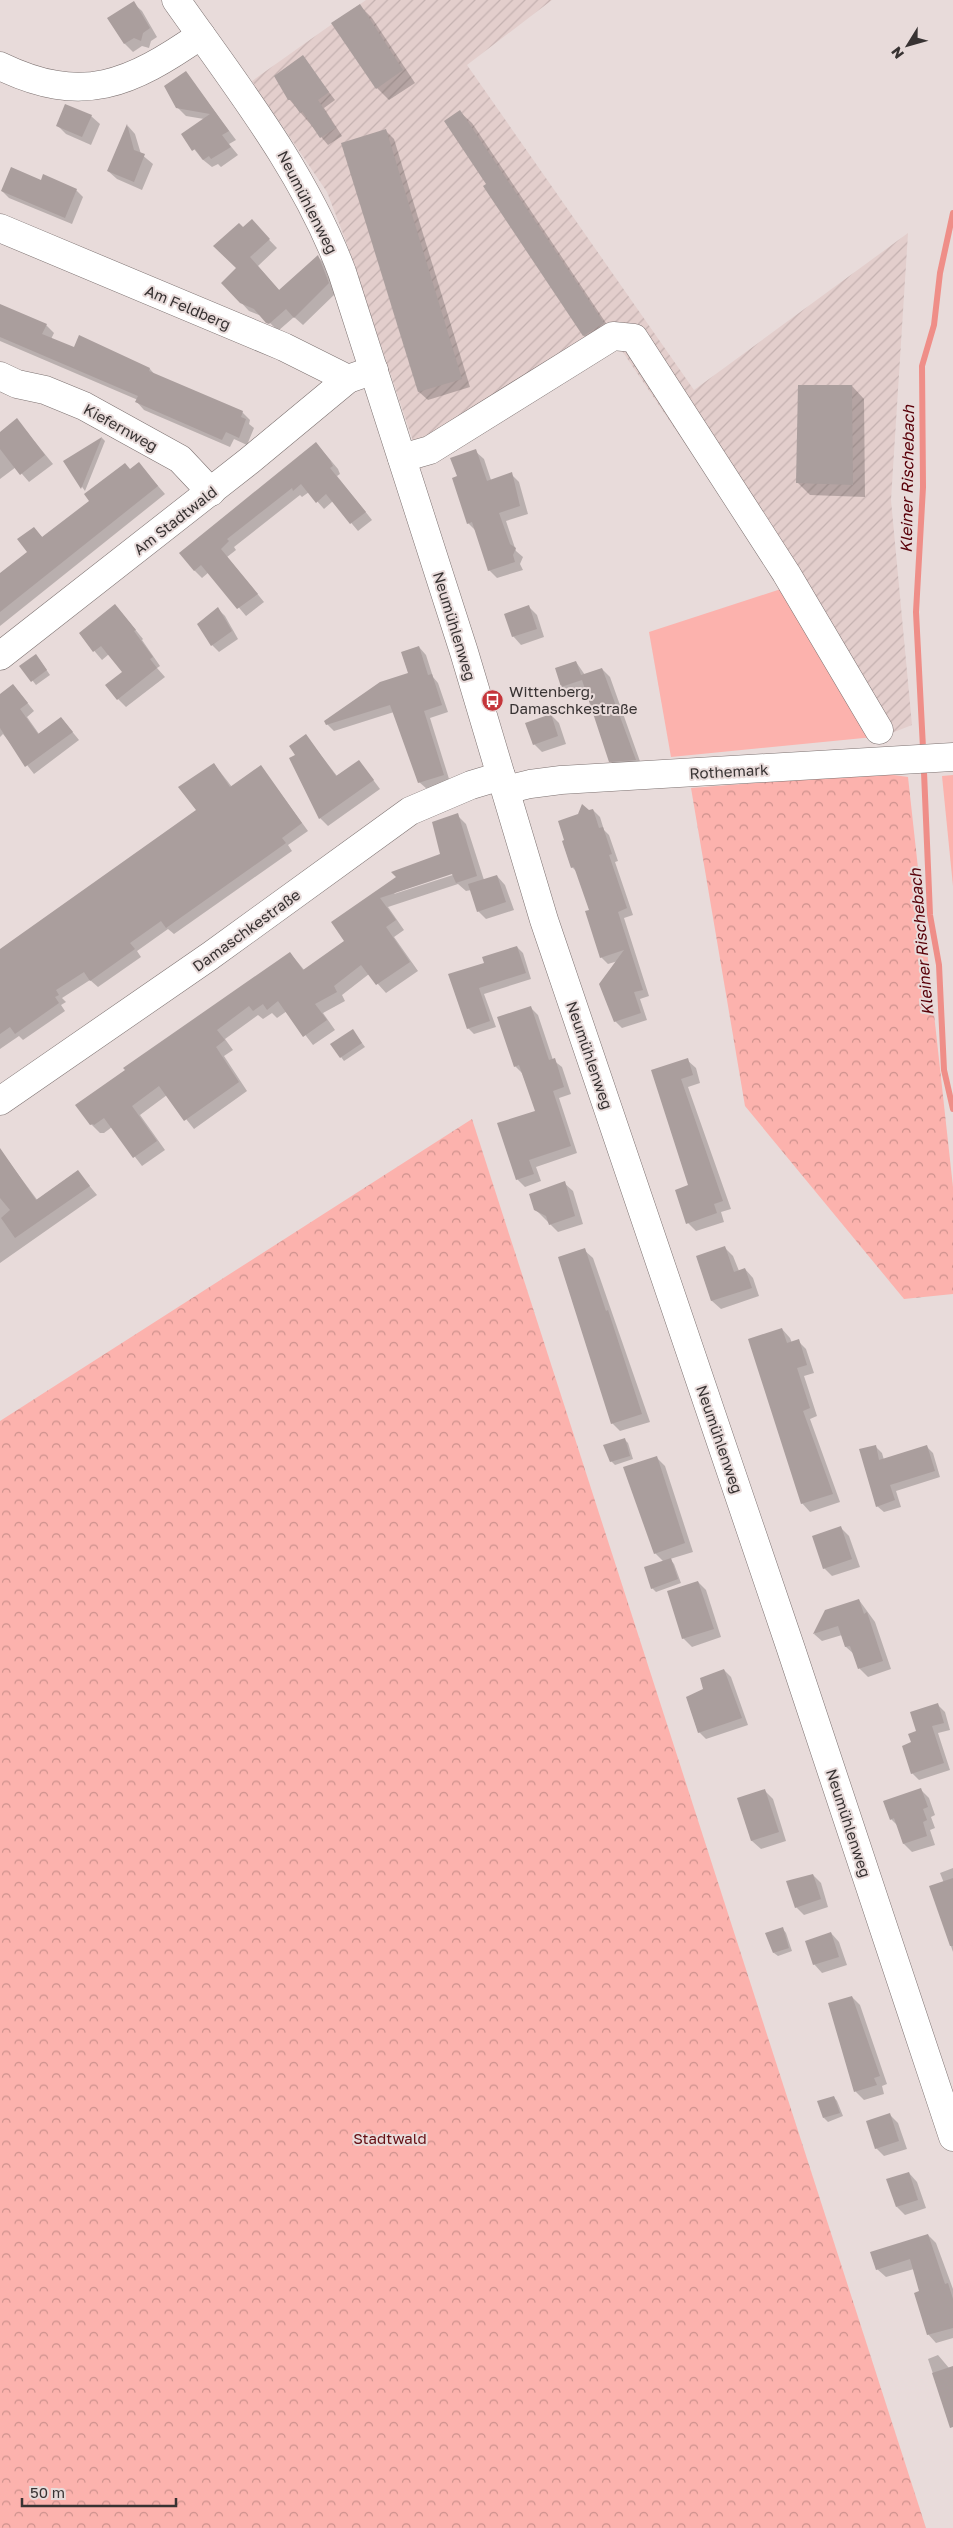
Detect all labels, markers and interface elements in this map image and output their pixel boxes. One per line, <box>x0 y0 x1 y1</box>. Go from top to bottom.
north arrow <box>883 20 933 70</box>
text: N <box>887 44 907 62</box>
street label: Neumühlenweg <box>274 148 342 256</box>
street label: Am Feldberg <box>142 281 234 333</box>
street label: Kiefernweg <box>81 399 161 455</box>
water label: Kleiner Rischebach <box>896 404 918 553</box>
street label: Am Stadtwald <box>130 482 220 558</box>
street label: Neumühlenweg <box>430 569 480 683</box>
place label: Wittenberg, Damaschkestraße <box>509 682 638 717</box>
bus stop icon: Wittenberg, Damaschkestraße <box>481 688 505 712</box>
street label: Rothemark <box>689 760 769 782</box>
water label: Kleiner Rischebach <box>905 866 937 1016</box>
street label: Damaschkestraße <box>189 885 303 975</box>
street label: Neumühlenweg <box>563 999 617 1111</box>
street label: Neumühlenweg <box>693 1383 747 1495</box>
street label: Neumühlenweg <box>823 1766 875 1880</box>
park label: Stadtwald <box>353 2129 427 2147</box>
scale bar <box>22 2476 176 2508</box>
text: 50 m <box>30 2483 65 2501</box>

